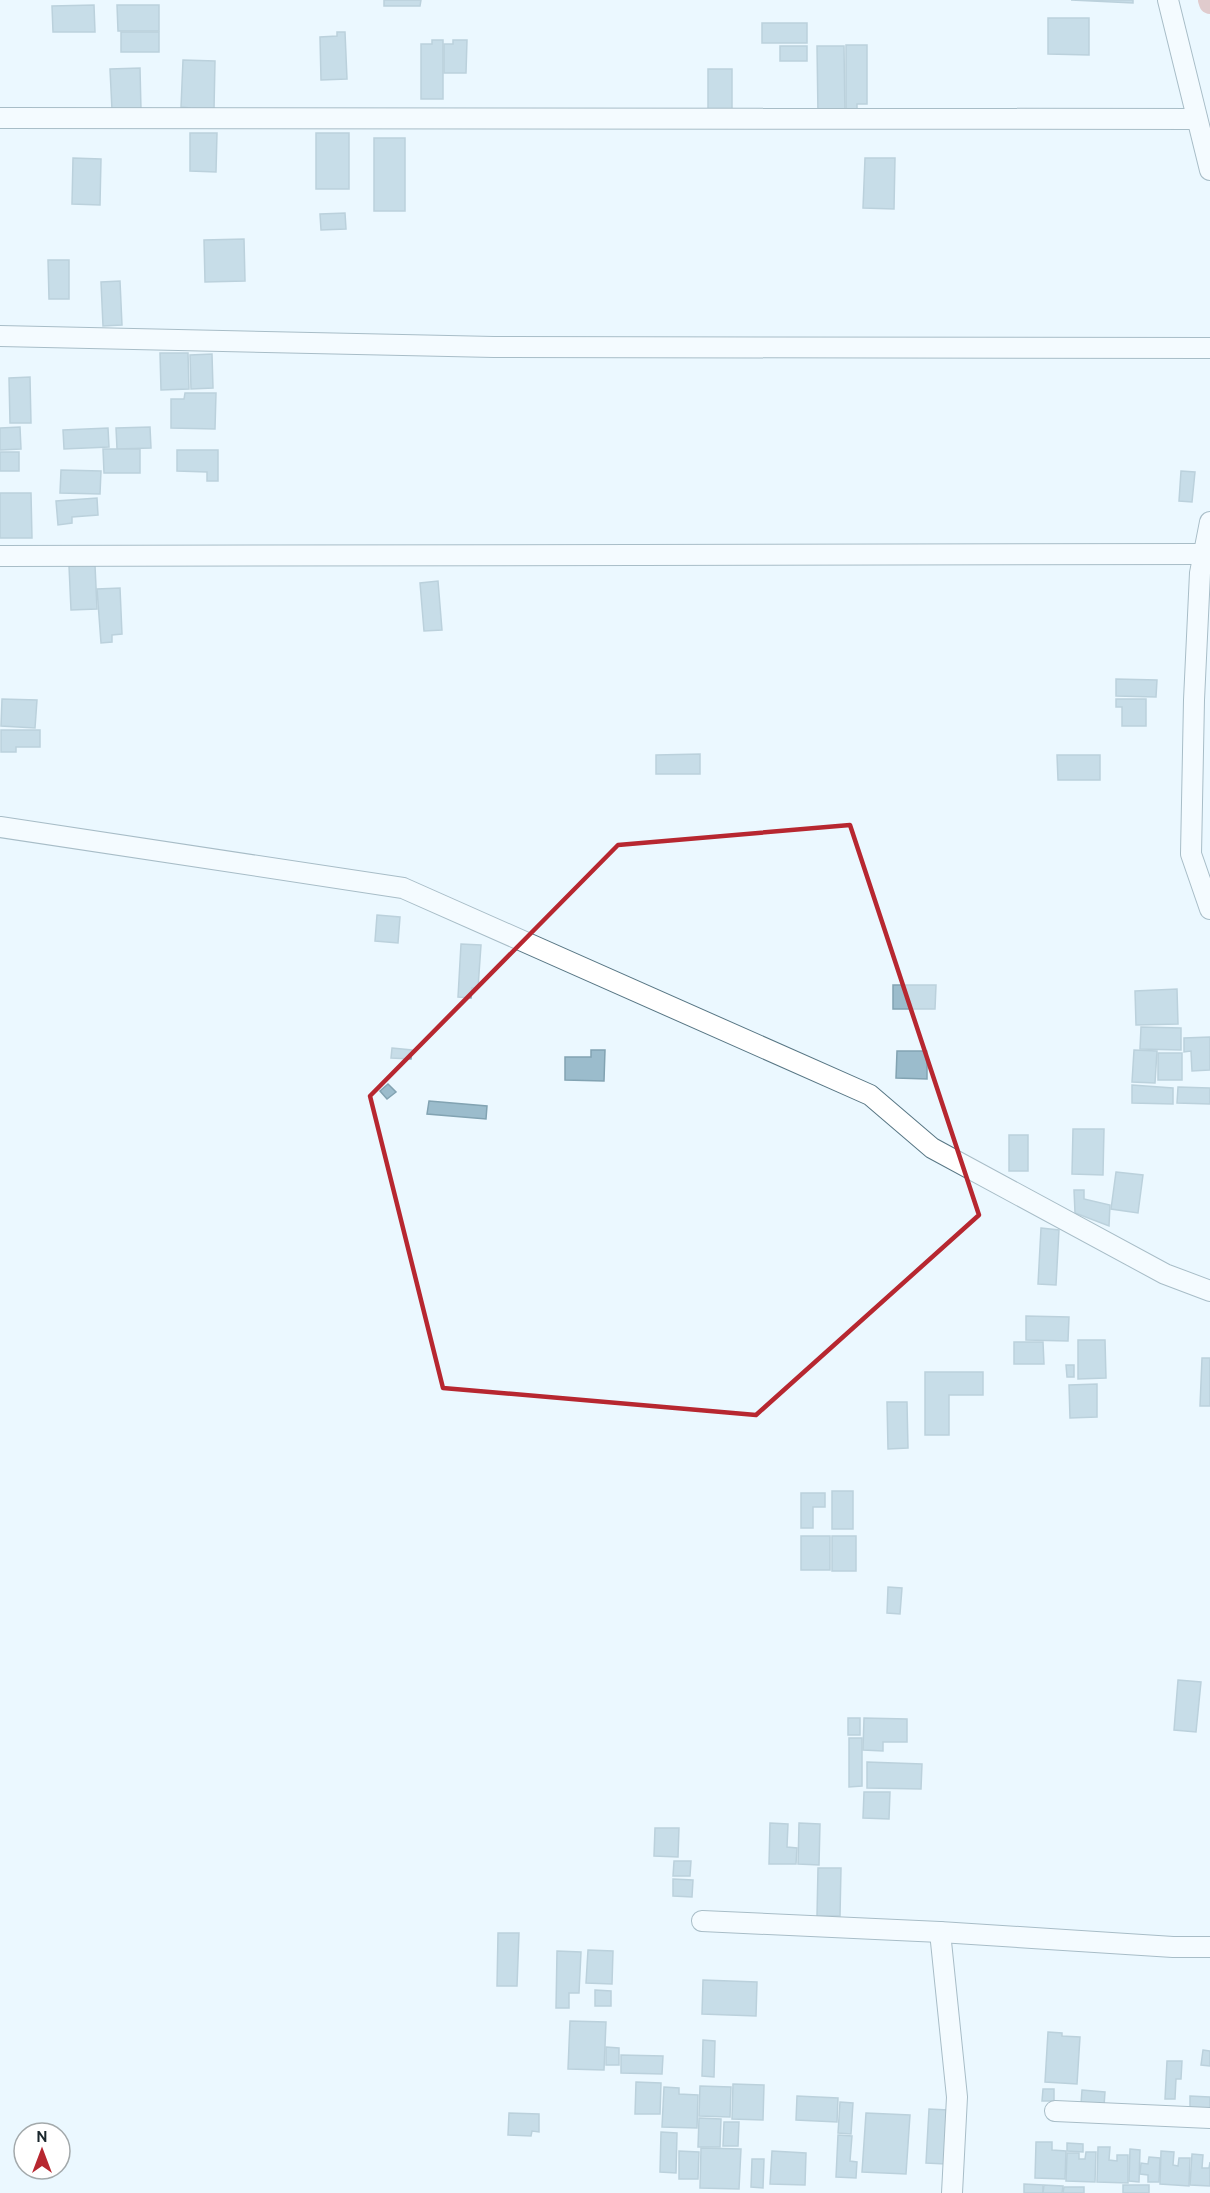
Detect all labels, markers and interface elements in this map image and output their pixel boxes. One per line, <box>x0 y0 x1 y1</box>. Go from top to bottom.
north arrow <box>12 2121 72 2181</box>
text: N <box>36 2127 48 2146</box>

